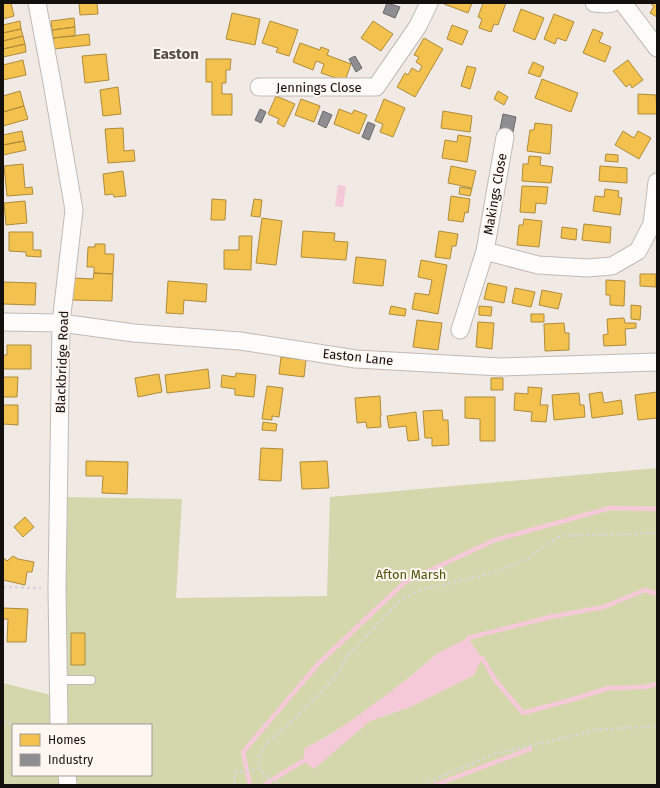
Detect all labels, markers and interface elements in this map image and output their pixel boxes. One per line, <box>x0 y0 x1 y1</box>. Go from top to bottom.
district label: Easton <box>153 45 199 63</box>
street label: Jennings Close <box>276 80 362 95</box>
street label: Makings Close <box>480 152 510 236</box>
street label: Blackbridge Road <box>53 310 71 414</box>
street label: Easton Lane <box>322 346 394 368</box>
park label: Afton Marsh <box>376 567 446 582</box>
legend <box>12 724 152 776</box>
text: Homes <box>48 733 86 747</box>
text: Industry <box>48 753 93 767</box>

